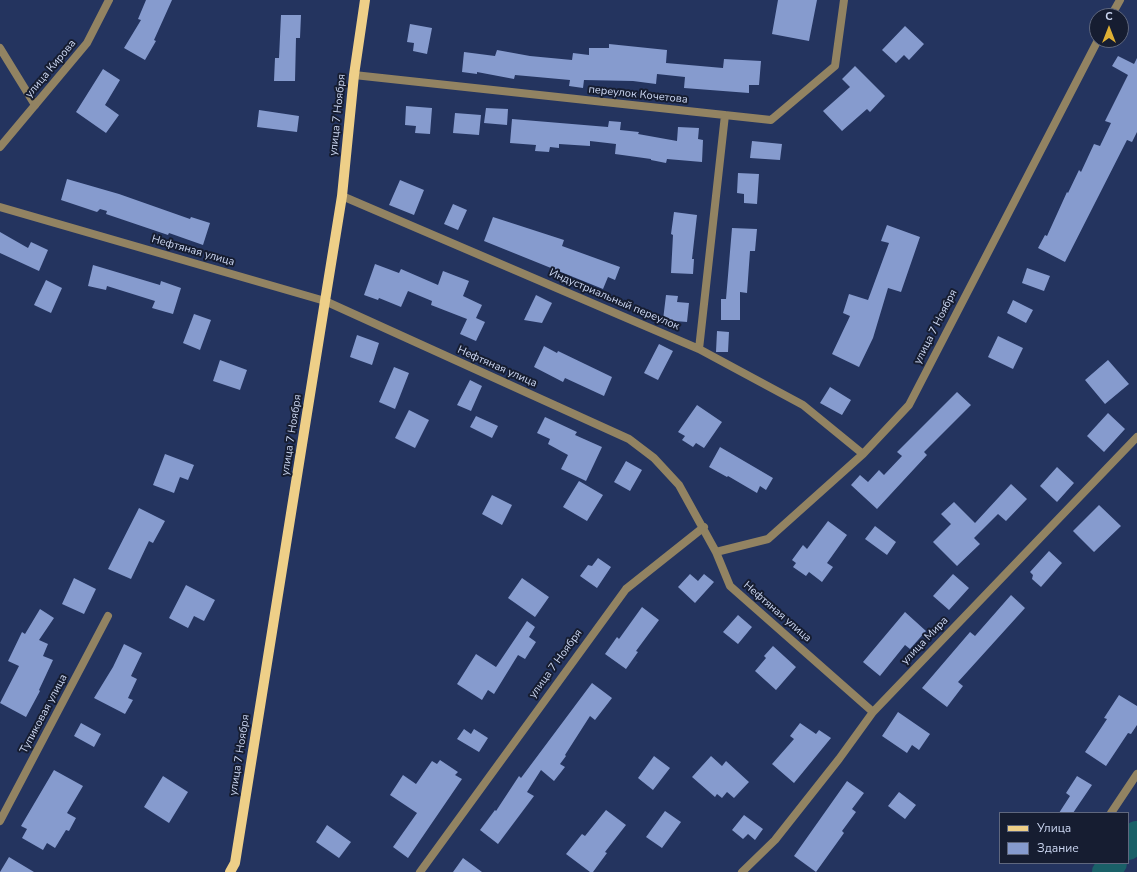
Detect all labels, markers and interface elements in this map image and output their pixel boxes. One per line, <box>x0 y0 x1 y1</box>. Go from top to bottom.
north arrow <box>1089 8 1129 48</box>
text: С <box>1105 9 1113 24</box>
street label: улица Кирова <box>23 37 79 101</box>
street label: улица 7 Ноября <box>327 73 349 157</box>
street label: переулок Кочетова <box>588 83 688 107</box>
street label: Нефтяная улица <box>150 233 236 269</box>
street label: Индустриальный переулок <box>547 267 681 333</box>
street label: улица 7 Ноября <box>911 287 961 367</box>
street label: Нефтяная улица <box>455 344 539 390</box>
street label: улица 7 Ноября <box>279 393 305 477</box>
street label: Нефтяная улица <box>740 579 814 645</box>
street label: улица Мира <box>899 614 951 668</box>
street label: улица 7 Ноября <box>527 627 585 701</box>
street label: Тупиковая улица <box>18 672 70 756</box>
street label: улица 7 Ноября <box>227 713 253 797</box>
legend <box>999 812 1129 864</box>
text: Улица <box>1037 820 1071 836</box>
text: Здание <box>1037 840 1079 856</box>

